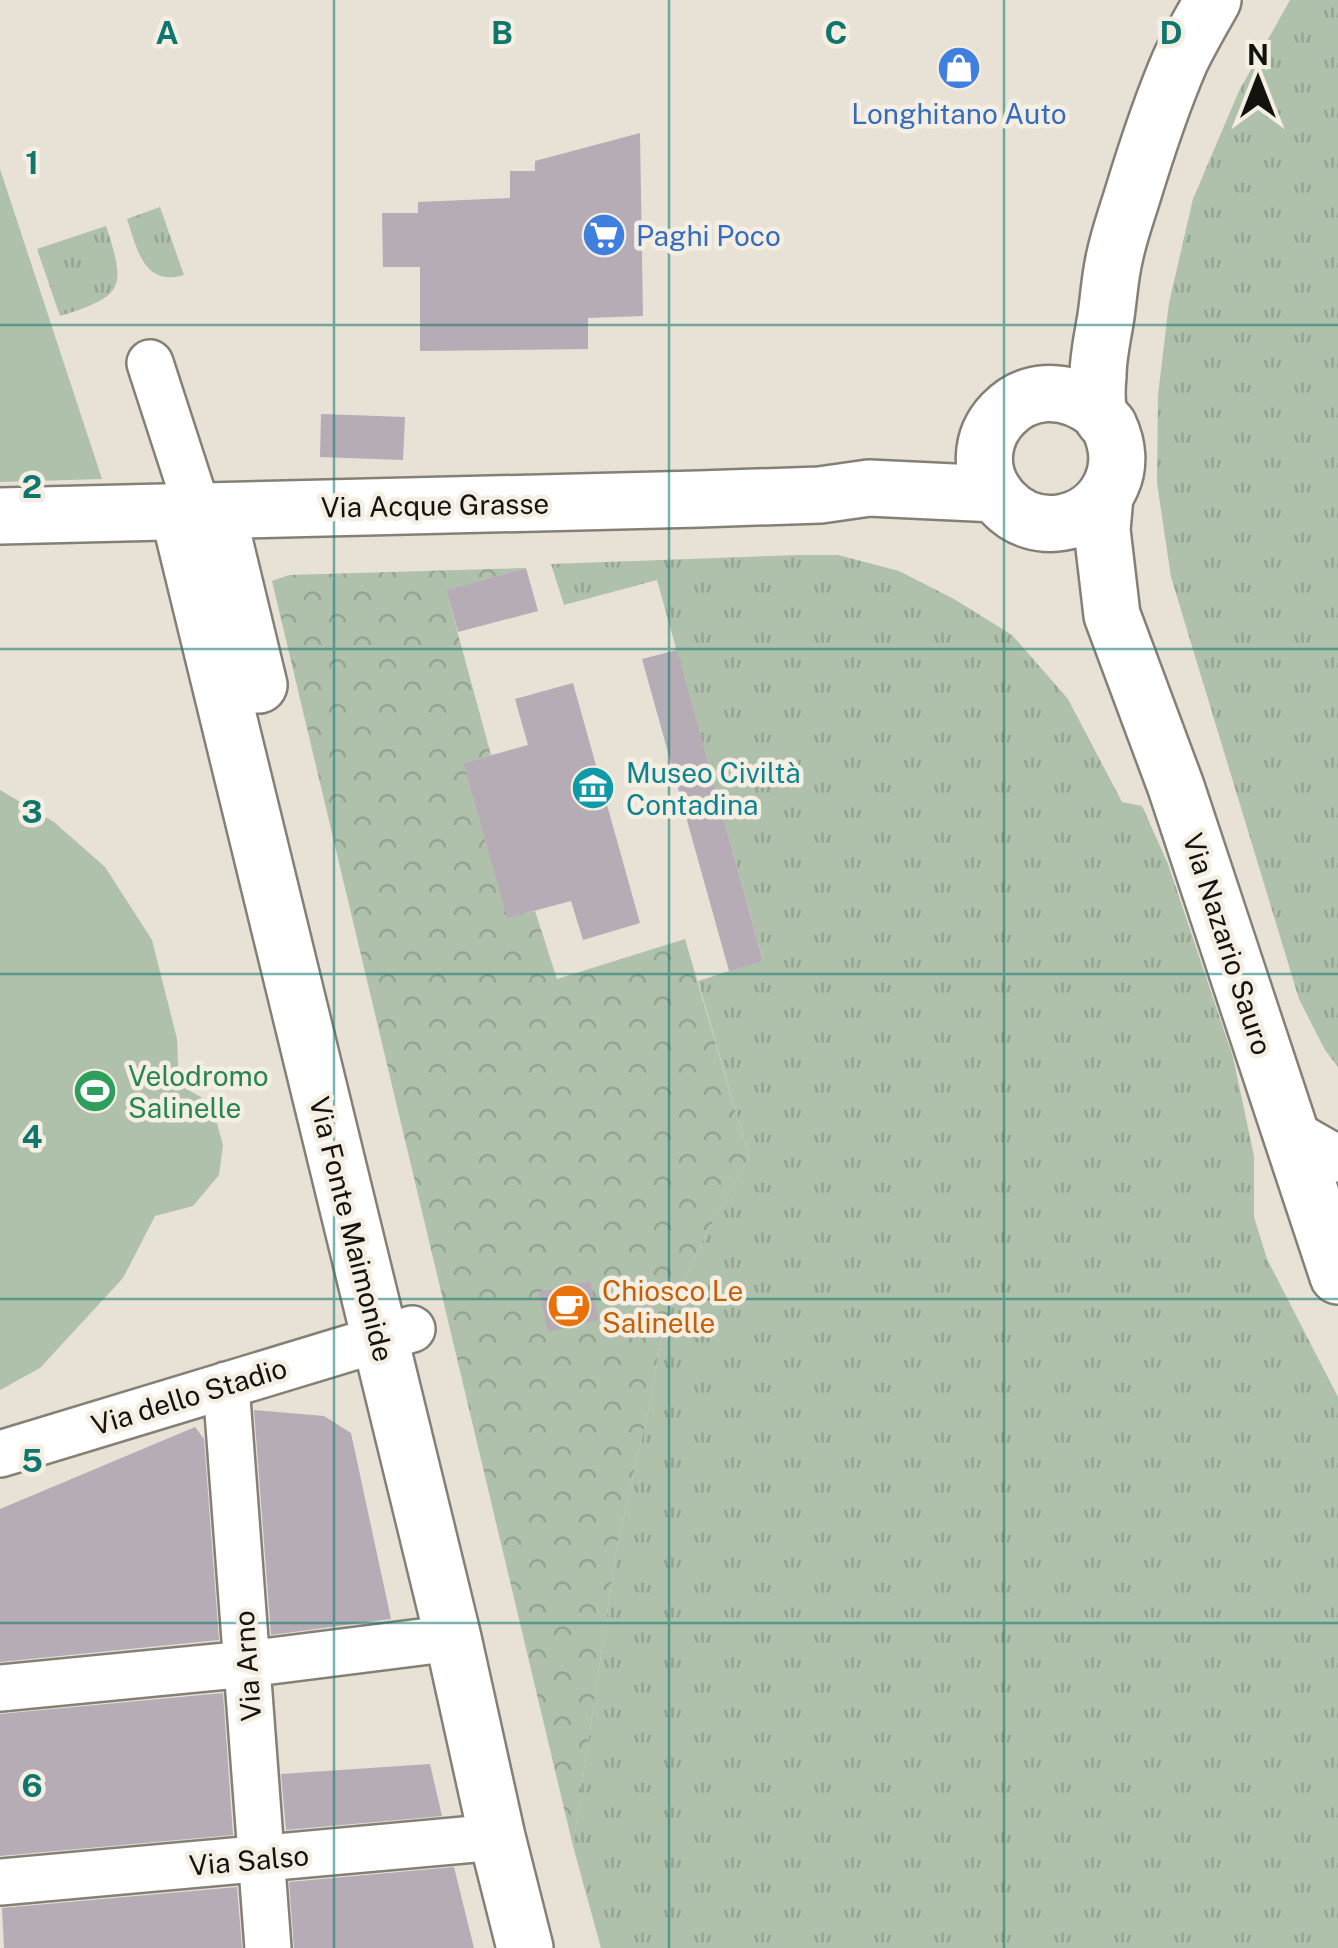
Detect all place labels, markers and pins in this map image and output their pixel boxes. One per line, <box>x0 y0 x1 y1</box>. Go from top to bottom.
shop icon: Longhitano Auto <box>936 45 982 91</box>
place label: Longhitano Auto <box>851 97 1067 130</box>
supermarket icon: Paghi Poco <box>581 212 627 258</box>
place label: Paghi Poco <box>636 219 781 252</box>
place label: Museo Civiltà Contadina <box>626 756 801 821</box>
museum icon: Museo Civiltà Contadina <box>570 765 616 811</box>
place label: Velodromo Salinelle <box>128 1059 269 1124</box>
sports icon: Velodromo Salinelle <box>72 1068 118 1114</box>
place label: Chiosco Le Salinelle <box>602 1274 743 1339</box>
cafe icon: Chiosco Le Salinelle <box>546 1283 592 1329</box>

